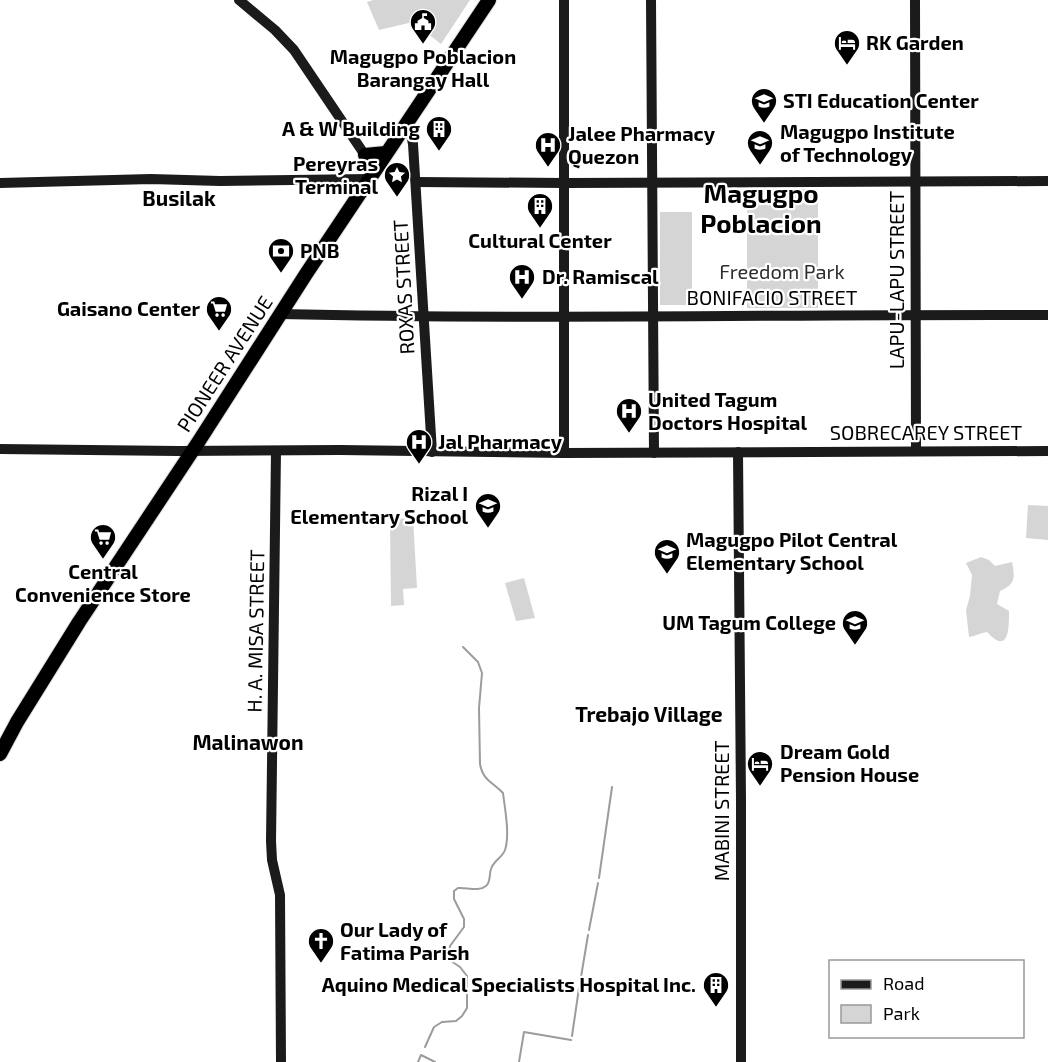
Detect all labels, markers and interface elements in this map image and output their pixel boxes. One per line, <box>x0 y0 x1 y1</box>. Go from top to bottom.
public building icon: Magugpo Poblacion Barangay Hall <box>408 7 438 45</box>
hotel icon: RK Garden <box>832 28 862 66</box>
place label: RK Garden <box>866 30 964 54</box>
place label: Magugpo Poblacion Barangay Hall <box>330 44 516 92</box>
school or university icon: STI Education Center <box>749 86 779 124</box>
place label: STI Education Center <box>783 88 979 112</box>
building icon: A & W Building <box>424 114 454 152</box>
place label: A & W Building <box>282 116 420 140</box>
place label: Magugpo Institute of Technology <box>780 119 955 167</box>
place label: Jalee Pharmacy Quezon <box>568 121 716 169</box>
school or university icon: Magugpo Institute of Technology <box>745 128 775 166</box>
hospital icon: Jalee Pharmacy Quezon <box>533 130 563 168</box>
place label: Pereyras Terminal <box>293 151 378 198</box>
place icon: Pereyras Terminal <box>382 160 412 198</box>
district label: Magugpo Poblacion <box>700 177 822 238</box>
district label: Busilak <box>142 185 216 210</box>
street label: LAPU-LAPU STREET <box>884 190 908 369</box>
building icon: Cultural Center <box>525 191 555 229</box>
street label: ROXAS STREET <box>387 219 419 355</box>
place label: Cultural Center <box>468 228 612 252</box>
bank icon: PNB <box>266 236 296 274</box>
place label: PNB <box>300 238 340 262</box>
park label: Freedom Park <box>719 259 845 283</box>
hospital icon: Dr. Ramiscal <box>507 262 537 300</box>
place label: Dr. Ramiscal <box>542 264 659 288</box>
street label: BONIFACIO STREET <box>687 285 858 309</box>
street label: PIONEER AVENUE <box>171 291 277 436</box>
supermarket icon: Gaisano Center <box>204 294 234 332</box>
place label: Gaisano Center <box>57 296 200 320</box>
place label: United Tagum Doctors Hospital <box>648 387 807 434</box>
hospital icon: United Tagum Doctors Hospital <box>614 396 644 434</box>
street label: SOBRECAREY STREET <box>830 420 1023 444</box>
hospital icon: Jal Pharmacy <box>404 427 434 465</box>
place label: Jal Pharmacy <box>438 429 563 454</box>
place label: Rizal I Elementary School <box>290 481 468 529</box>
school or university icon: Rizal I Elementary School <box>473 491 503 529</box>
supermarket icon: Central Convenience Store <box>88 522 118 560</box>
place label: Magugpo Pilot Central Elementary School <box>686 527 898 575</box>
school or university icon: Magugpo Pilot Central Elementary School <box>652 537 682 575</box>
street label: H. A. MISA STREET <box>242 549 268 713</box>
place label: Central Convenience Store <box>15 559 191 606</box>
school or university icon: UM Tagum College <box>840 608 870 646</box>
place label: UM Tagum College <box>662 610 836 634</box>
district label: Trebajo Village <box>575 701 723 726</box>
district label: Malinawon <box>192 729 304 754</box>
place label: Dream Gold Pension House <box>780 739 919 786</box>
street label: MABINI STREET <box>709 740 733 881</box>
hotel icon: Dream Gold Pension House <box>745 749 775 787</box>
place label: Our Lady of Fatima Parish <box>340 917 470 964</box>
church icon: Our Lady of Fatima Parish <box>306 926 336 964</box>
legend <box>829 960 1024 1038</box>
building icon: Aquino Medical Specialists Hospital Inc. <box>701 970 731 1008</box>
place label: Aquino Medical Specialists Hospital Inc. <box>322 972 696 996</box>
text: Road <box>883 972 924 994</box>
text: Park <box>883 1002 920 1024</box>

